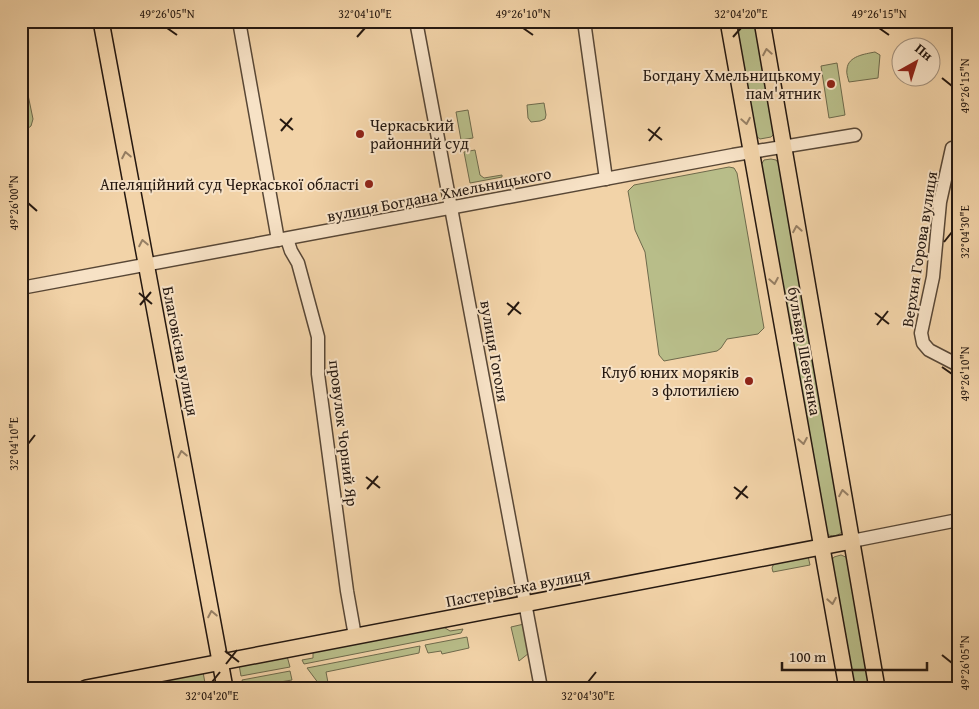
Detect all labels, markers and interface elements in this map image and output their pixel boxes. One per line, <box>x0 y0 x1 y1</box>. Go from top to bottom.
text: 49°26'05"N <box>139 5 195 22</box>
text: 32°04'10"E <box>338 5 392 22</box>
text: 49°26'10"N <box>495 5 551 22</box>
text: 32°04'20"E <box>714 5 768 22</box>
text: 49°26'15"N <box>851 5 907 22</box>
north arrow <box>892 38 942 88</box>
text: Пн <box>911 38 938 66</box>
one-way arrow <box>763 47 773 56</box>
text: 49°26'15"N <box>956 58 973 114</box>
place label: Богдану Хмельницькому пам'ятник <box>643 63 822 105</box>
marker: Богдану Хмельницькому пам'ятник <box>825 78 837 90</box>
place label: Черкаський районний суд <box>370 113 469 155</box>
one-way arrow <box>740 117 750 125</box>
marker: Черкаський районний суд <box>354 128 366 140</box>
one-way arrow <box>122 150 132 159</box>
street label: вулиця Богдана Хмельницького <box>325 160 553 228</box>
street label: Верхня Горова вулиця <box>895 169 943 329</box>
place label: Апеляційний суд Черкаської області <box>100 172 360 196</box>
text: 49°26'00"N <box>5 175 22 231</box>
marker: Апеляційний суд Черкаської області <box>363 178 375 190</box>
text: 32°04'30"E <box>956 205 973 259</box>
one-way arrow <box>792 225 802 234</box>
one-way arrow <box>138 238 148 247</box>
one-way arrow <box>769 277 779 285</box>
street label: Благовісна вулиця <box>157 284 205 418</box>
street label: бульвар Шевченка <box>782 285 828 418</box>
street label: вулиця Гоголя <box>474 298 516 404</box>
text: 49°26'10"N <box>956 346 973 402</box>
street label: провулок Чорний Яр <box>323 359 365 508</box>
place label: Клуб юних моряків з флотилією <box>601 360 739 402</box>
marker: Клуб юних моряків з флотилією <box>743 375 755 387</box>
text: 32°04'10"E <box>5 417 22 471</box>
one-way arrow <box>798 437 808 445</box>
one-way arrow <box>177 450 188 459</box>
one-way arrow <box>839 488 849 497</box>
street label: Пастерівська вулиця <box>444 561 592 613</box>
one-way arrow <box>826 597 836 605</box>
one-way arrow <box>207 610 217 618</box>
text: 49°26'05"N <box>956 635 973 691</box>
scale bar <box>782 639 926 671</box>
text: 100 m <box>789 646 827 667</box>
text: 32°04'20"E <box>185 687 239 704</box>
text: 32°04'30"E <box>561 687 615 704</box>

